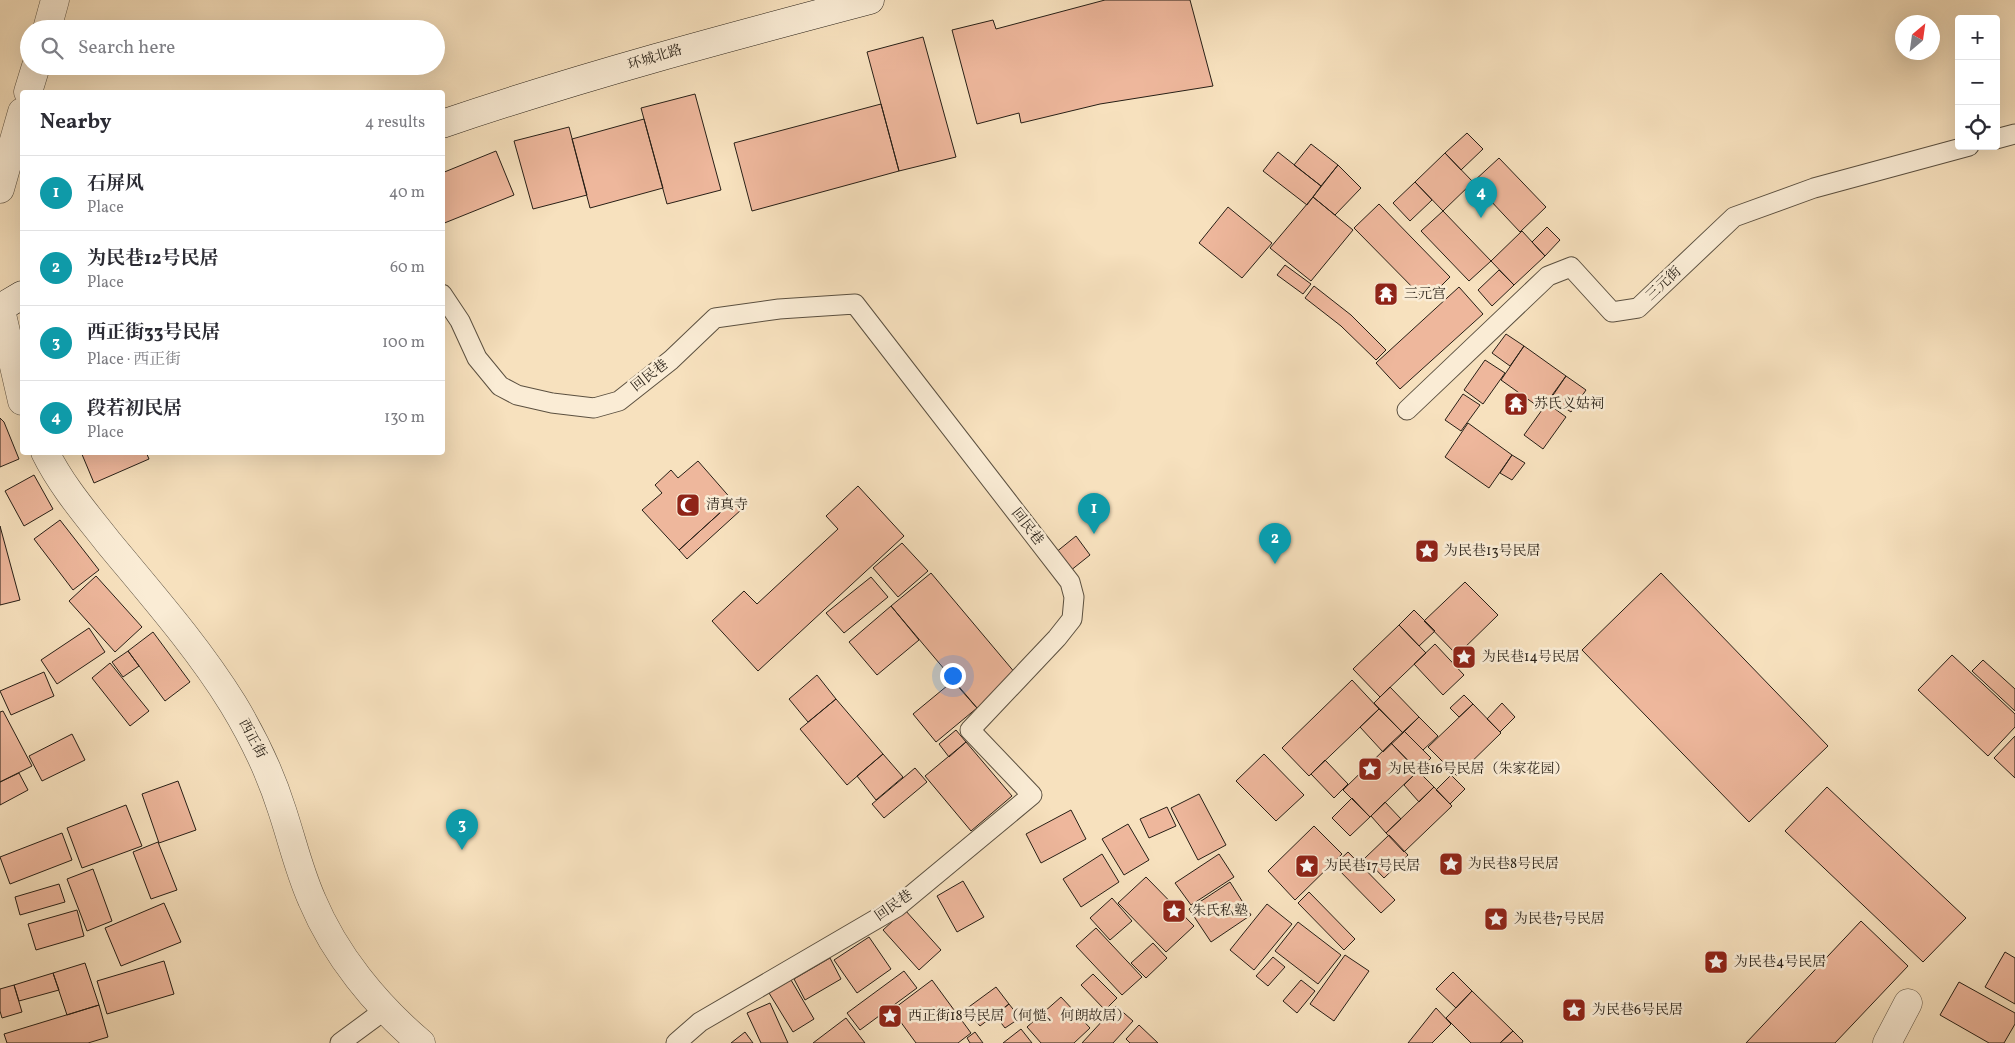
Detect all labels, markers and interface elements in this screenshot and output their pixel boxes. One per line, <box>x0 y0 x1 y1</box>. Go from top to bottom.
north arrow <box>1895 15 1940 60</box>
map controls <box>1955 15 2000 150</box>
button: + <box>1955 15 2000 60</box>
search box <box>20 20 445 75</box>
icon: search <box>38 34 66 62</box>
text: Search here <box>78 35 175 61</box>
street label: 环城北路 <box>625 41 685 75</box>
button: − <box>1955 60 2000 105</box>
button: locate <box>1955 105 2000 150</box>
text: Nearby <box>40 108 111 137</box>
text: 4 results <box>365 112 425 134</box>
text: 石屏风 <box>87 171 144 197</box>
pin: 4 <box>1465 177 1497 218</box>
text: 1 <box>53 182 59 204</box>
text: 40 m <box>389 182 425 204</box>
text: Place <box>87 197 124 219</box>
text: 为民巷12号民居 <box>87 246 219 272</box>
text: 2 <box>52 257 60 279</box>
text: 60 m <box>390 257 425 279</box>
street label: 三元街 <box>1642 263 1686 305</box>
text: Place <box>87 272 124 294</box>
temple icon: 三元宫 <box>1373 281 1399 307</box>
place label: 三元宫 <box>1404 285 1446 304</box>
text: 西正街33号民居 <box>87 320 220 346</box>
text: 3 <box>52 332 60 354</box>
text: 100 m <box>382 332 425 354</box>
text: Place · 西正街 <box>87 349 181 371</box>
street label: 回民巷 <box>628 356 672 396</box>
temple icon: 苏氏义姑祠 <box>1503 391 1529 417</box>
place label: 苏氏义姑祠 <box>1534 395 1604 414</box>
text: 段若初民居 <box>87 396 182 422</box>
text: 4 <box>51 407 61 429</box>
text: 130 m <box>384 407 425 429</box>
text: Place <box>87 422 124 444</box>
mosque icon: 清真寺 <box>675 492 701 518</box>
pin: 1 <box>1078 493 1110 534</box>
place label: 清真寺 <box>706 496 748 515</box>
street label: 回民巷 <box>1007 505 1047 549</box>
pin: 2 <box>1259 523 1291 564</box>
place icon: 为民巷13号民居 <box>1414 538 1440 564</box>
place label: 为民巷13号民居 <box>1444 542 1541 561</box>
place icon: 为民巷14号民居 <box>1451 644 1477 670</box>
place label: 为民巷14号民居 <box>1482 648 1580 667</box>
your location <box>940 663 966 689</box>
street label: 西正街 <box>234 716 270 762</box>
place icon: 为民巷16号民居（朱家花园） <box>1357 756 1383 782</box>
place label: 为民巷16号民居（朱家花园） <box>1388 760 1569 779</box>
pin: 3 <box>446 809 478 850</box>
place icon: 为民巷8号民居 <box>1438 851 1464 877</box>
place icon: 为民巷17号民居 <box>1294 853 1320 879</box>
place label: 为民巷8号民居 <box>1468 855 1559 874</box>
place label: 为民巷17号民居 <box>1324 857 1420 876</box>
street label: 回民巷 <box>871 886 917 926</box>
place icon: 朱氏私塾 <box>1161 898 1187 924</box>
place label: 朱氏私塾 <box>1192 902 1248 921</box>
place icon: 为民巷7号民居 <box>1483 906 1509 932</box>
place label: 为民巷7号民居 <box>1514 910 1605 929</box>
place icon: 为民巷4号民居 <box>1703 949 1729 975</box>
place label: 为民巷4号民居 <box>1734 953 1826 972</box>
place icon: 为民巷6号民居 <box>1561 997 1587 1023</box>
place label: 为民巷6号民居 <box>1592 1001 1683 1020</box>
place icon: 西正街18号民居（何慥、何朗故居） <box>877 1003 903 1029</box>
place label: 西正街18号民居（何慥、何朗故居） <box>908 1007 1131 1026</box>

